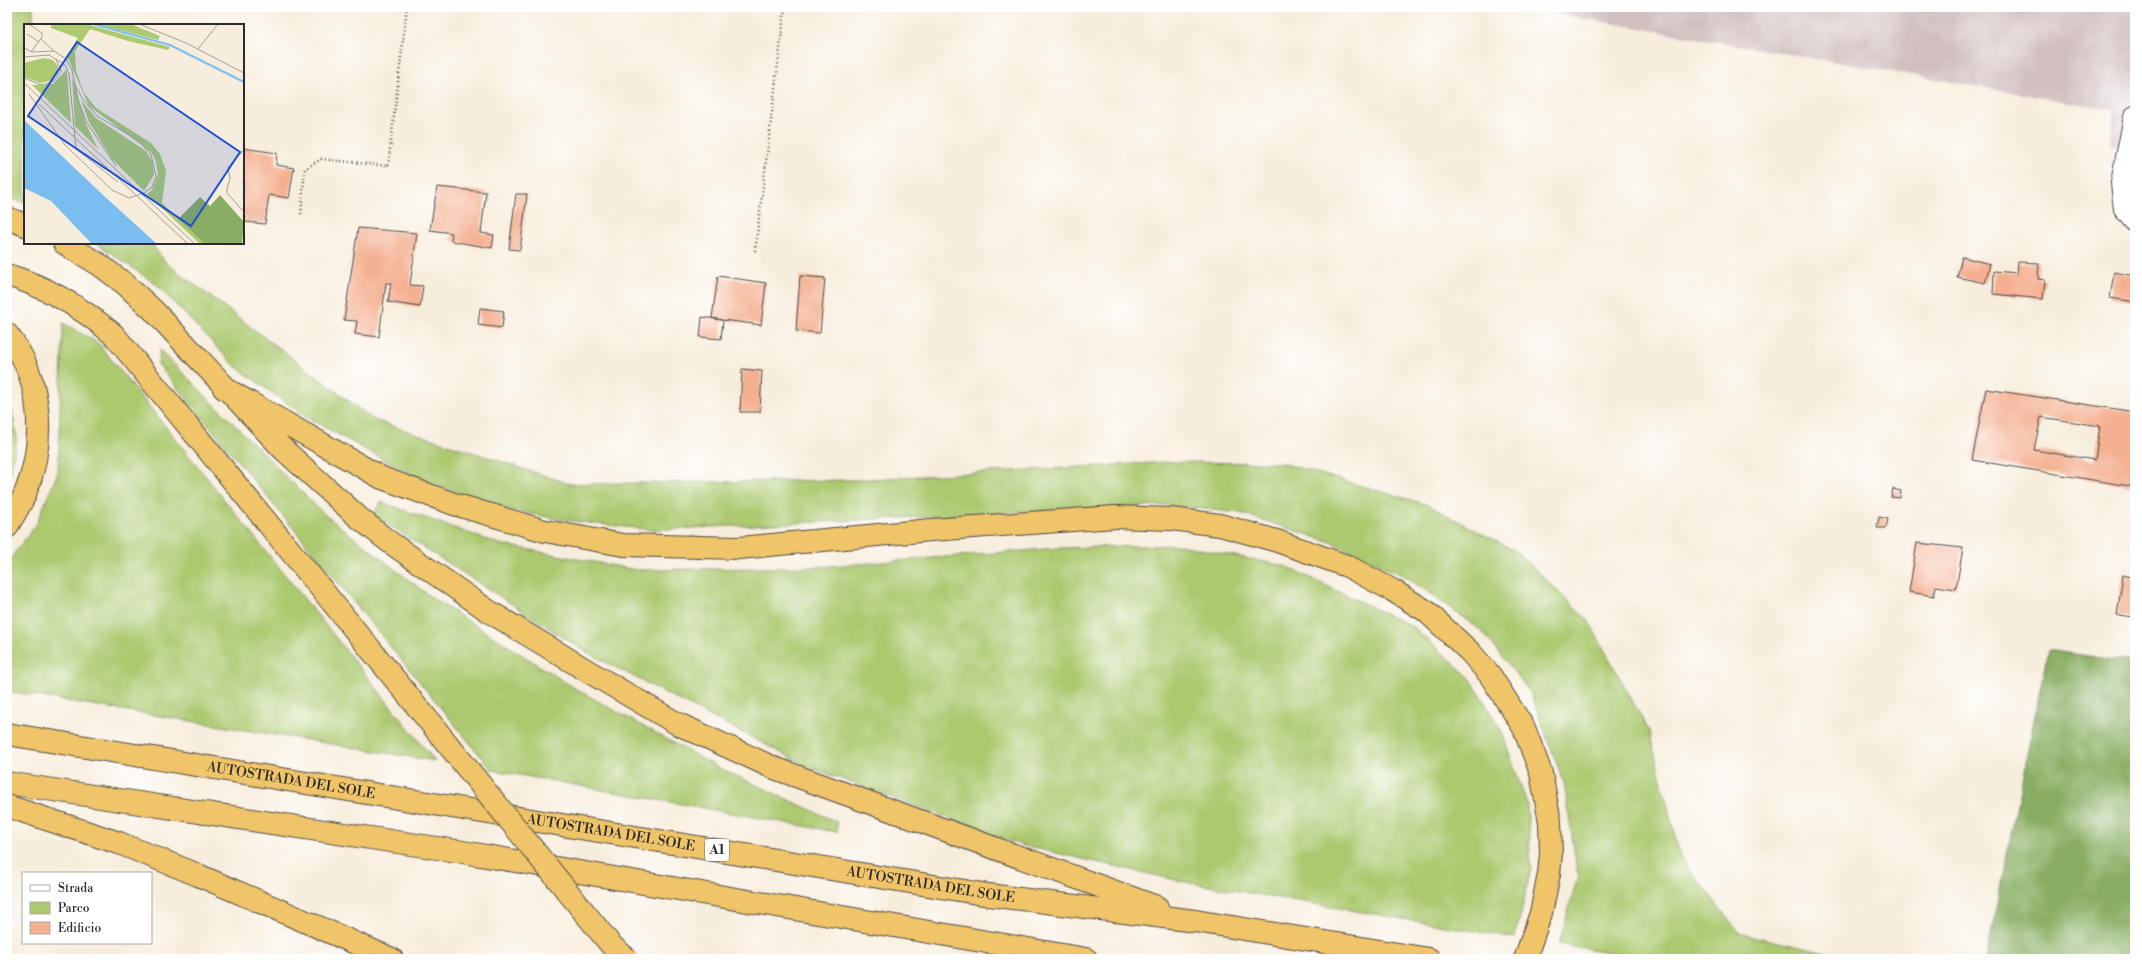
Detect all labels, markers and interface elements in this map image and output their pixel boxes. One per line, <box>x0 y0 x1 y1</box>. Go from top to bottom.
inset map <box>24 24 244 244</box>
street label: AUTOSTRADA DEL SOLE <box>205 758 377 803</box>
street label: AUTOSTRADA DEL SOLE <box>524 810 696 856</box>
road number: A1 <box>705 839 729 861</box>
street label: AUTOSTRADA DEL SOLE <box>844 863 1016 907</box>
legend <box>22 872 152 944</box>
text: Strada <box>58 881 94 896</box>
text: Parco <box>58 901 90 916</box>
text: Edificio <box>58 921 101 936</box>

